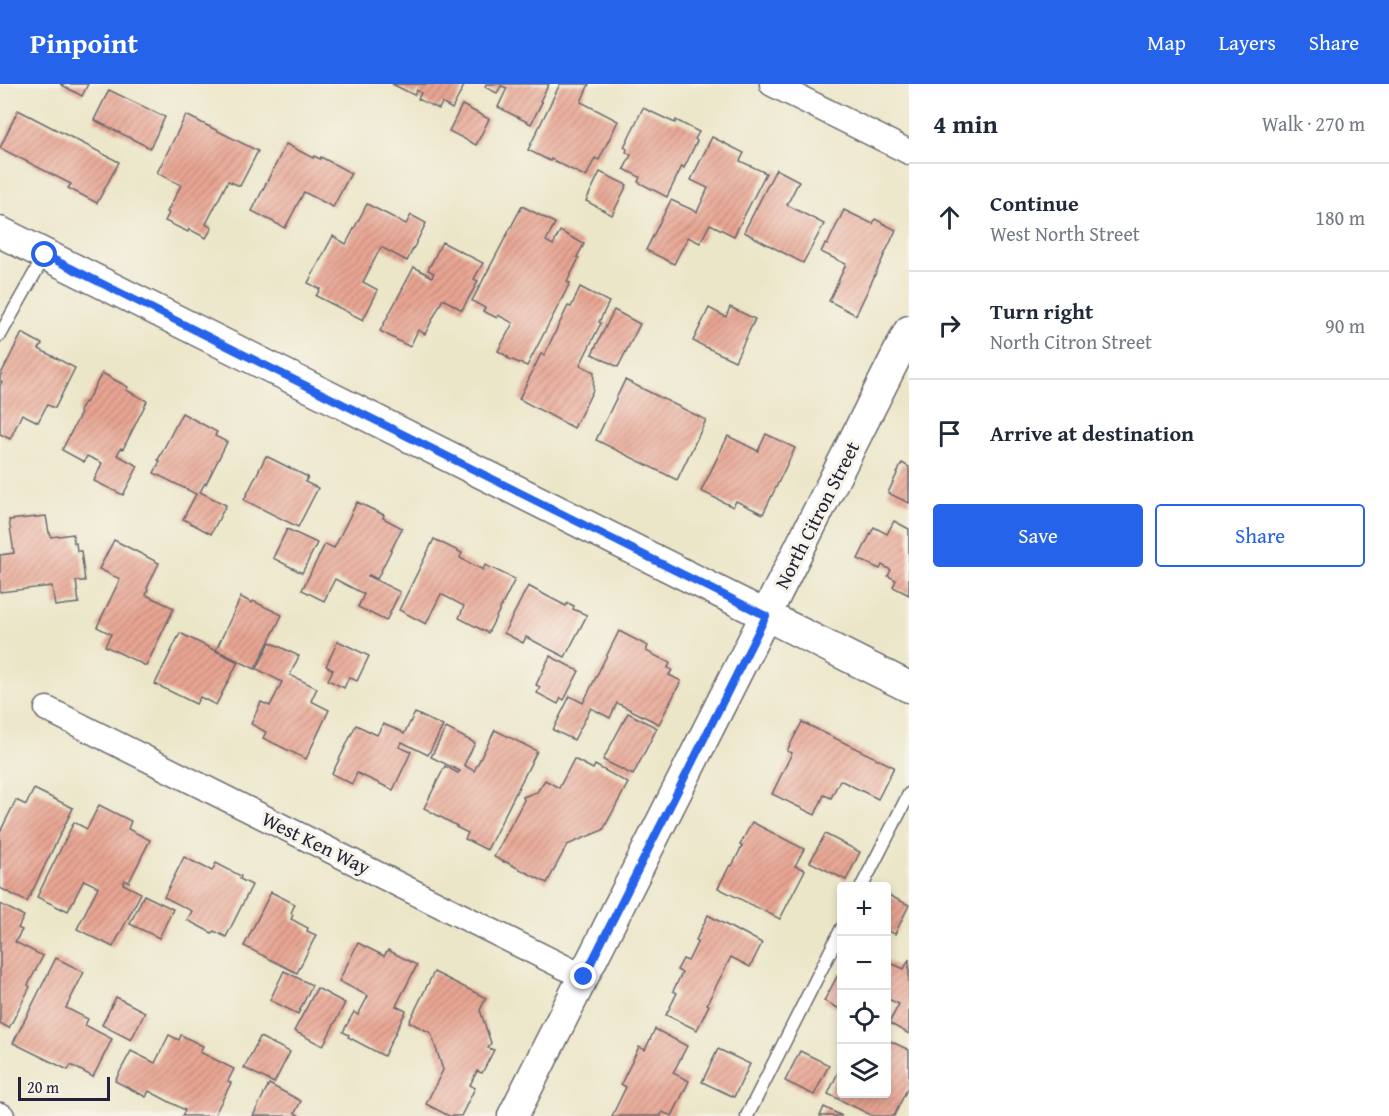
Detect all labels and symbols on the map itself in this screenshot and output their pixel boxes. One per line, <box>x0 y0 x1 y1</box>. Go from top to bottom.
route start <box>31 241 57 267</box>
street label: North Citron Street <box>767 436 866 594</box>
street label: West Ken Way <box>257 804 375 881</box>
route end <box>570 963 596 989</box>
scale bar <box>18 1074 110 1102</box>

